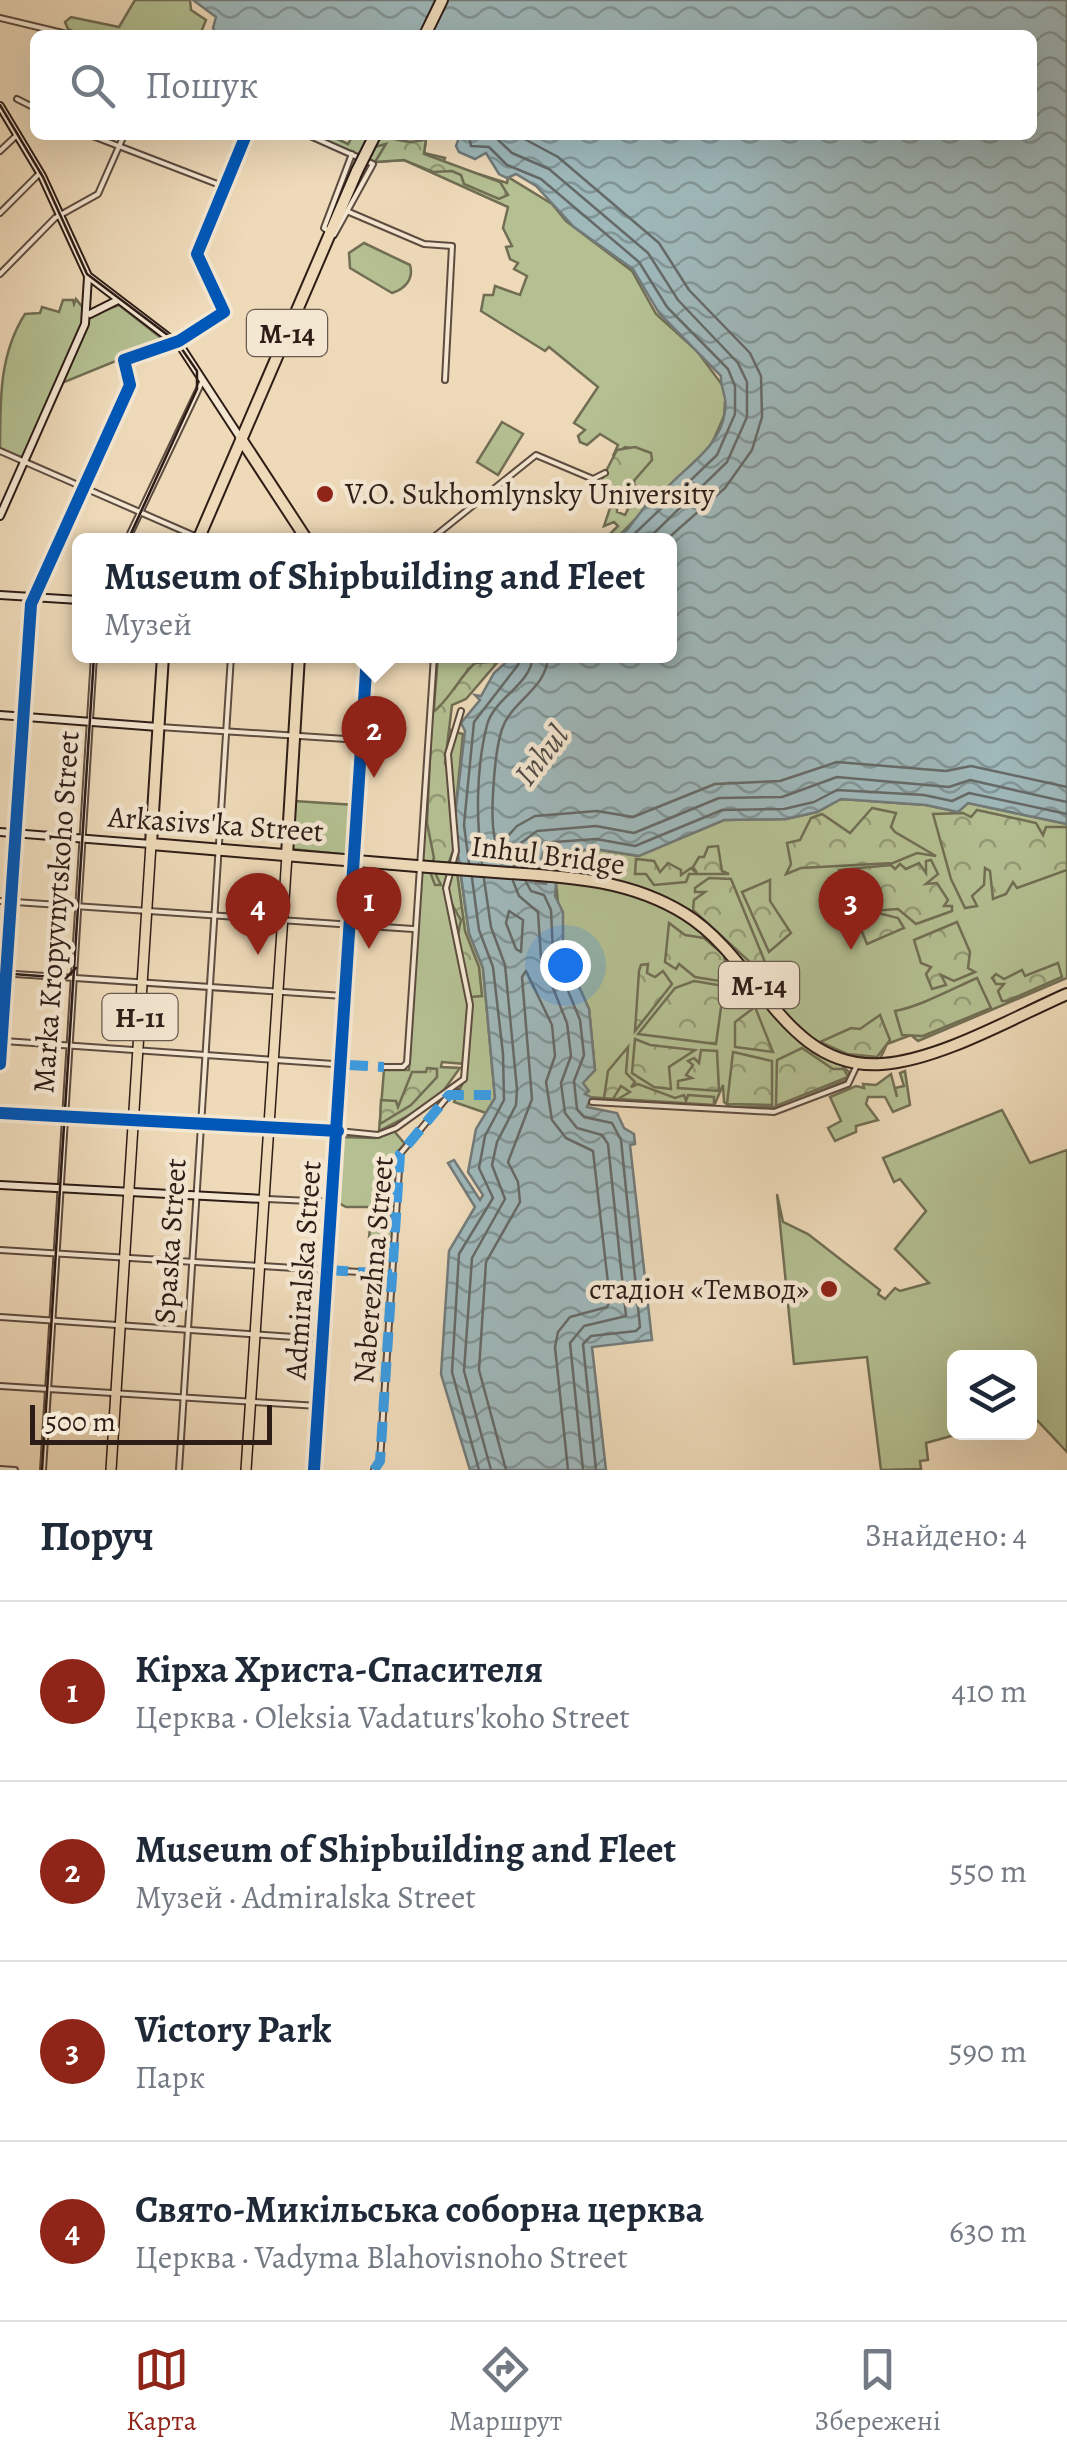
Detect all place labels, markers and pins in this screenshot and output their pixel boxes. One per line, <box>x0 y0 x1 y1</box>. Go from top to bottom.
place label: V.O. Sukhomlynsky University <box>344 474 715 514</box>
marker: V.O. Sukhomlynsky University <box>314 483 336 505</box>
pin: 2 <box>342 696 406 778</box>
pin: 1 <box>336 866 402 949</box>
pin: 3 <box>818 868 884 950</box>
pin: 4 <box>226 872 290 955</box>
place label: стадіон «Темвод» <box>589 1269 809 1309</box>
marker: стадіон «Темвод» <box>818 1278 840 1300</box>

